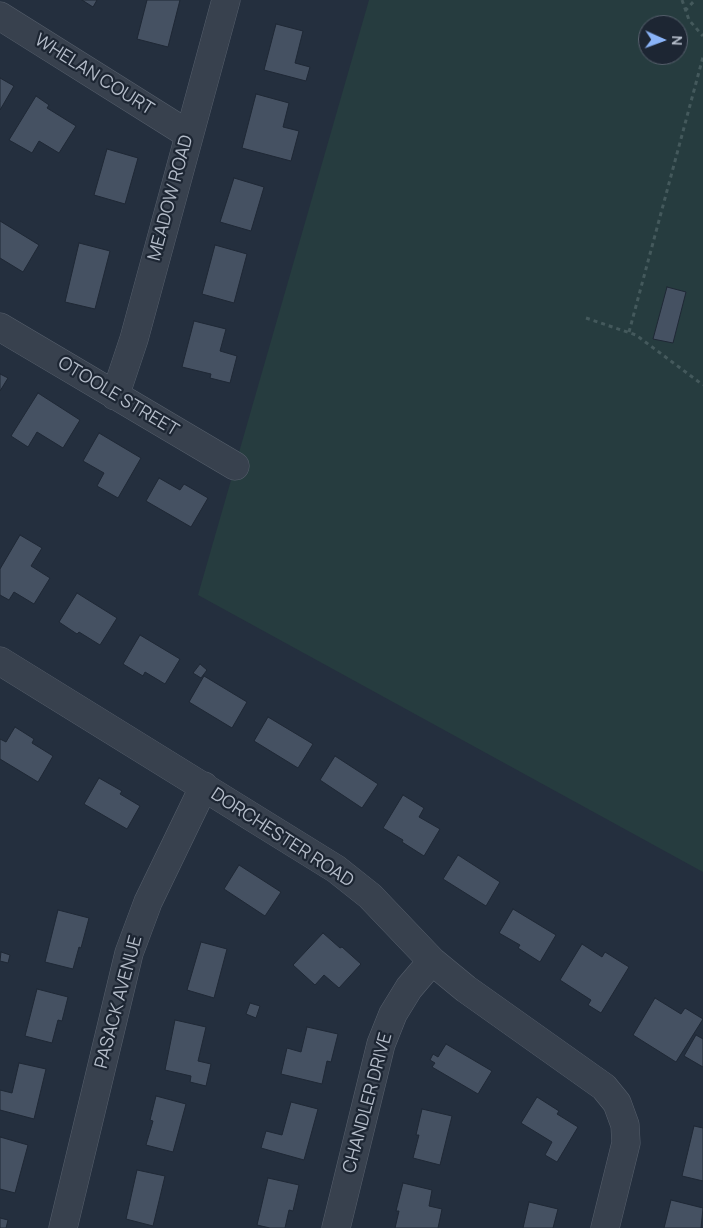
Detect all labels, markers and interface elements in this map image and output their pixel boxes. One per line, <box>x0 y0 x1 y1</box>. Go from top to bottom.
north arrow <box>638 15 688 65</box>
street label: WHELAN COURT <box>30 30 158 120</box>
text: N <box>668 35 687 46</box>
street label: MEADOW ROAD <box>144 133 198 263</box>
street label: OTOOLE STREET <box>54 352 182 442</box>
street label: DORCHESTER ROAD <box>207 784 357 892</box>
street label: PASACK AVENUE <box>91 933 147 1071</box>
street label: CHANDLER DRIVE <box>339 1031 397 1175</box>

